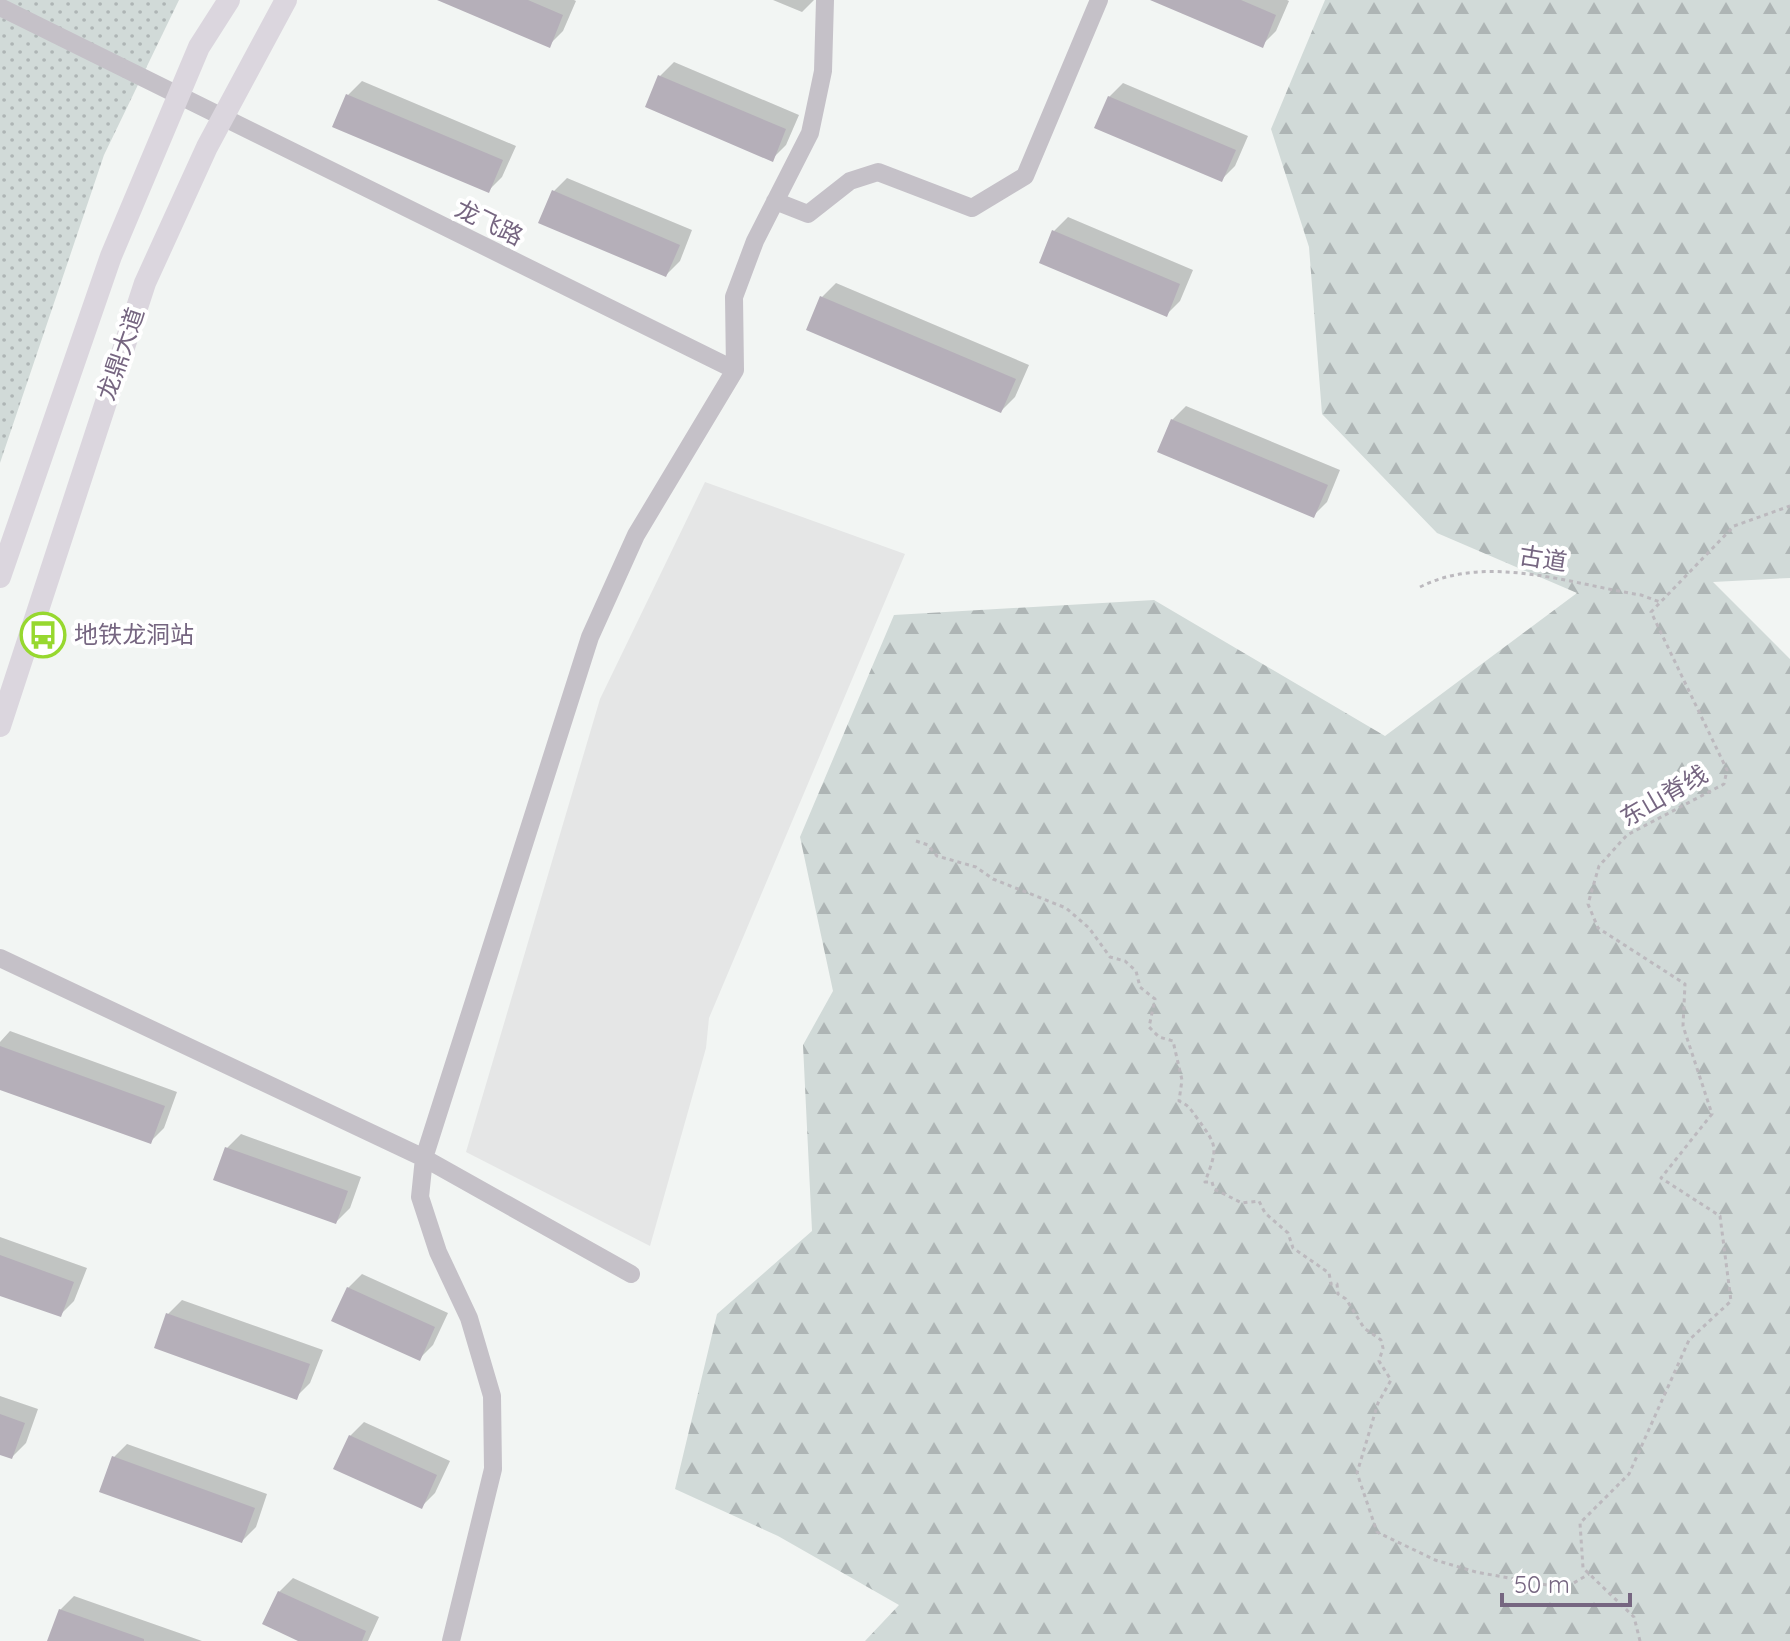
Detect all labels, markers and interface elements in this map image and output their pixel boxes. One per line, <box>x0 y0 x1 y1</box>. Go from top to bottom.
street label: 龙飞路 <box>451 193 528 251</box>
street label: 龙鼎大道 <box>90 303 150 404</box>
street label: 古道 <box>1517 539 1569 577</box>
bus stop icon: 地铁龙洞站 <box>19 611 67 659</box>
place label: 地铁龙洞站 <box>74 619 194 649</box>
street label: 东山脊线 <box>1614 758 1713 832</box>
scale bar <box>1502 1557 1630 1607</box>
text: 50 m <box>1514 1569 1570 1599</box>

